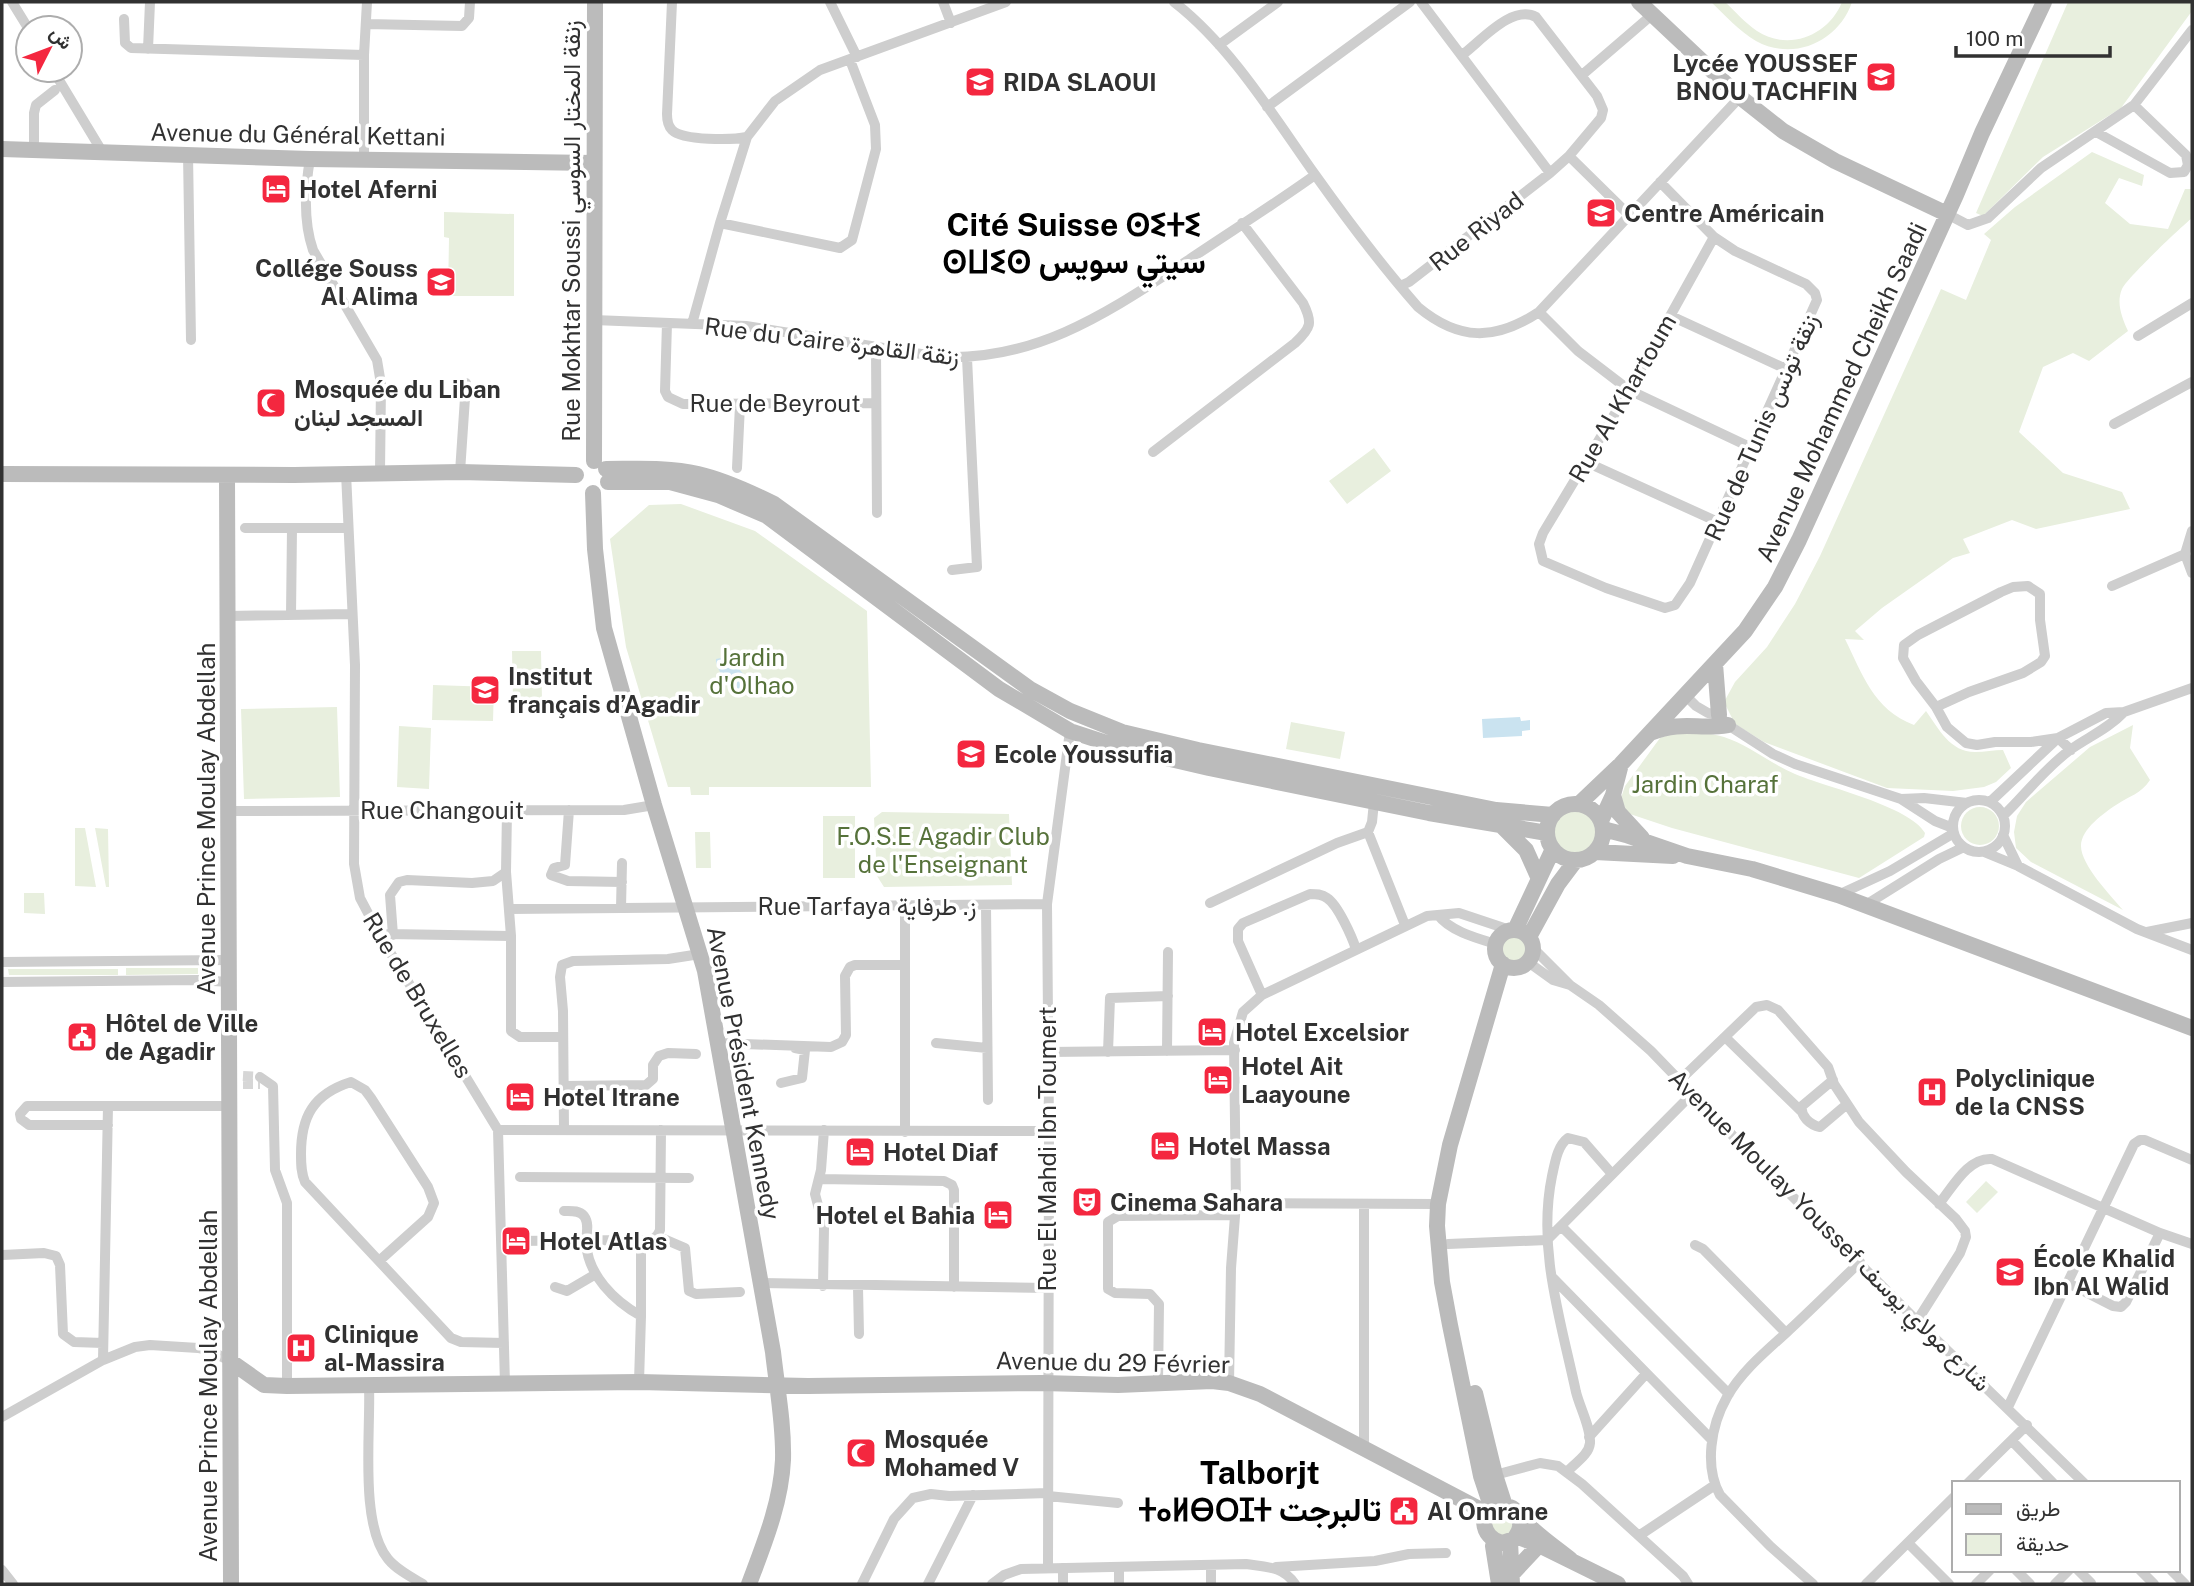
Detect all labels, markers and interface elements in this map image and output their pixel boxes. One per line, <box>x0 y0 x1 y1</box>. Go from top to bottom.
north arrow <box>14 14 84 84</box>
scale bar <box>1956 14 2110 58</box>
street label: Rue Mokhtar Soussi زنقة المختار السوسي <box>557 20 591 442</box>
text: ش <box>45 22 78 54</box>
text: 100 m <box>1966 26 2023 51</box>
place label: Lycée YOUSSEF BNOU TACHFIN <box>1672 49 1858 105</box>
school or university icon: Lycée YOUSSEF BNOU TACHFIN <box>1864 60 1898 94</box>
school or university icon: RIDA SLAOUI <box>963 65 997 99</box>
place label: RIDA SLAOUI <box>1003 68 1157 96</box>
street label: Avenue du Général Kettani <box>150 117 446 151</box>
hotel icon: Hotel Aferni <box>259 172 293 206</box>
place label: Hotel Aferni <box>299 175 438 203</box>
street label: Rue Riyad <box>1423 186 1529 276</box>
school or university icon: Centre Américain <box>1584 196 1618 230</box>
place label: Centre Américain <box>1624 199 1824 227</box>
district label: Cité Suisse ⵙⵉⵜⵉ ⵙⵡⵉⵙ سيتي سويس <box>942 206 1206 289</box>
street label: Avenue Mohammed Cheikh Saadi <box>1750 218 1932 566</box>
place label: Collége Souss Al Alima <box>255 254 418 310</box>
school or university icon: Collége Souss Al Alima <box>424 265 458 299</box>
street label: Rue Al Khartoum <box>1563 309 1681 487</box>
street label: Rue de Tunis زنقة تونس <box>1698 309 1826 546</box>
street label: Rue du Caire زنقة القاهرة <box>703 311 961 373</box>
place label: Mosquée du Liban المسجد لبنان <box>294 375 501 432</box>
mosque icon: Mosquée du Liban المسجد لبنان <box>254 386 288 420</box>
street label: Rue de Beyrout <box>690 389 860 417</box>
street label: Avenue Prince Moulay Abdellah <box>192 643 220 995</box>
park label: Jardin d'Olhao <box>709 643 795 699</box>
place label: Institut français d’Agadir <box>508 662 700 719</box>
school or university icon: Institut français d’Agadir <box>468 673 502 707</box>
school or university icon: Ecole Youssufia <box>954 737 988 771</box>
place label: Ecole Youssufia <box>994 740 1173 768</box>
park label: Jardin Charaf <box>1632 770 1778 798</box>
street label: Rue Changouit <box>360 796 524 824</box>
park label: F.O.S.E Agadir Club de l'Enseignant <box>836 822 1050 878</box>
street label: Rue Tarfaya ز. طرفاية <box>758 892 976 922</box>
street label: Rue de Bruxelles <box>358 907 478 1083</box>
street label: Avenue Président Kennedy <box>702 924 786 1222</box>
street label: Rue El Mahdi Ibn Toumert <box>1033 1006 1061 1292</box>
place label: Hôtel de Ville de Agadir <box>105 1009 258 1065</box>
hotel icon: Hotel Excelsior <box>1195 1015 1229 1049</box>
place label: Hotel Excelsior <box>1235 1018 1409 1046</box>
public building icon: Hôtel de Ville de Agadir <box>65 1020 99 1054</box>
place label: Hotel Ait Laayoune <box>1241 1052 1351 1108</box>
hotel icon: Hotel Ait Laayoune <box>1201 1063 1235 1097</box>
street label: Avenue Moulay Youssef شارع مولاي يوسف <box>1659 1063 1997 1401</box>
place label: Polyclinique de la CNSS <box>1955 1064 2095 1120</box>
hospital icon: Polyclinique de la CNSS <box>1915 1075 1949 1109</box>
hotel icon: Hotel Itrane <box>503 1080 537 1114</box>
place label: Hotel Itrane <box>543 1083 680 1111</box>
hotel icon: Hotel Massa <box>1148 1129 1182 1163</box>
place label: Hotel Massa <box>1188 1132 1331 1160</box>
hotel icon: Hotel Diaf <box>843 1135 877 1169</box>
place label: Hotel Diaf <box>883 1138 998 1166</box>
theatre icon: Cinema Sahara <box>1070 1185 1104 1219</box>
place label: Cinema Sahara <box>1110 1188 1283 1216</box>
hotel icon: Hotel el Bahia <box>981 1198 1015 1232</box>
place label: Hotel el Bahia <box>815 1201 975 1229</box>
street label: Avenue Prince Moulay Abdellah <box>194 1210 222 1562</box>
hotel icon: Hotel Atlas <box>499 1224 533 1258</box>
place label: Hotel Atlas <box>539 1227 667 1255</box>
place label: École Khalid Ibn Al Walid <box>2033 1244 2175 1300</box>
school or university icon: École Khalid Ibn Al Walid <box>1993 1255 2027 1289</box>
place label: Clinique al-Massira <box>324 1320 445 1376</box>
hospital icon: Clinique al-Massira <box>284 1331 318 1365</box>
street label: Avenue du 29 Février <box>995 1346 1231 1378</box>
place label: Mosquée Mohamed V <box>884 1425 1019 1481</box>
mosque icon: Mosquée Mohamed V <box>844 1436 878 1470</box>
district label: Talborjt ⵜⴰⵍⴱⵔⵊⵜ تالبرجت <box>1139 1454 1381 1530</box>
legend <box>1952 1481 2180 1572</box>
public building icon: Al Omrane <box>1387 1494 1421 1528</box>
text: طريق <box>2016 1496 2061 1522</box>
place label: Al Omrane <box>1427 1497 1548 1525</box>
text: حديقة <box>2016 1531 2069 1556</box>

